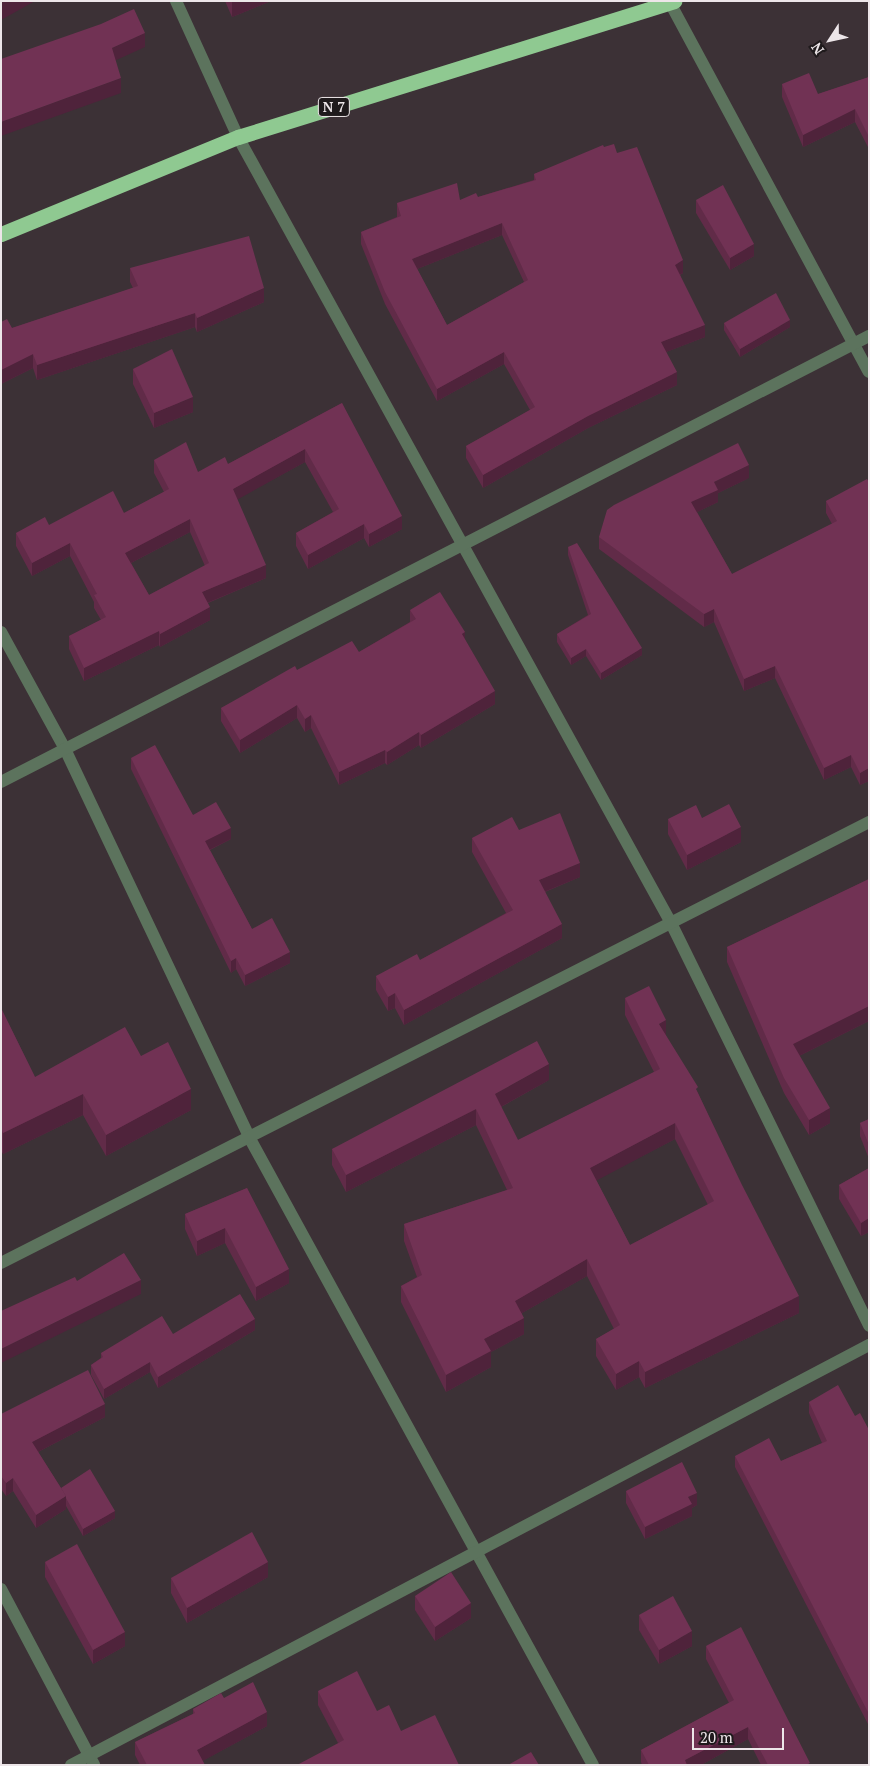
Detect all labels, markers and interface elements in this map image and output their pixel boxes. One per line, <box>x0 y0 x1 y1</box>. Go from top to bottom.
north arrow <box>805 15 855 65</box>
text: N <box>806 39 828 59</box>
road number: N 7 <box>318 95 350 118</box>
scale bar <box>695 1718 788 1750</box>
text: 20 m <box>700 1727 733 1747</box>

